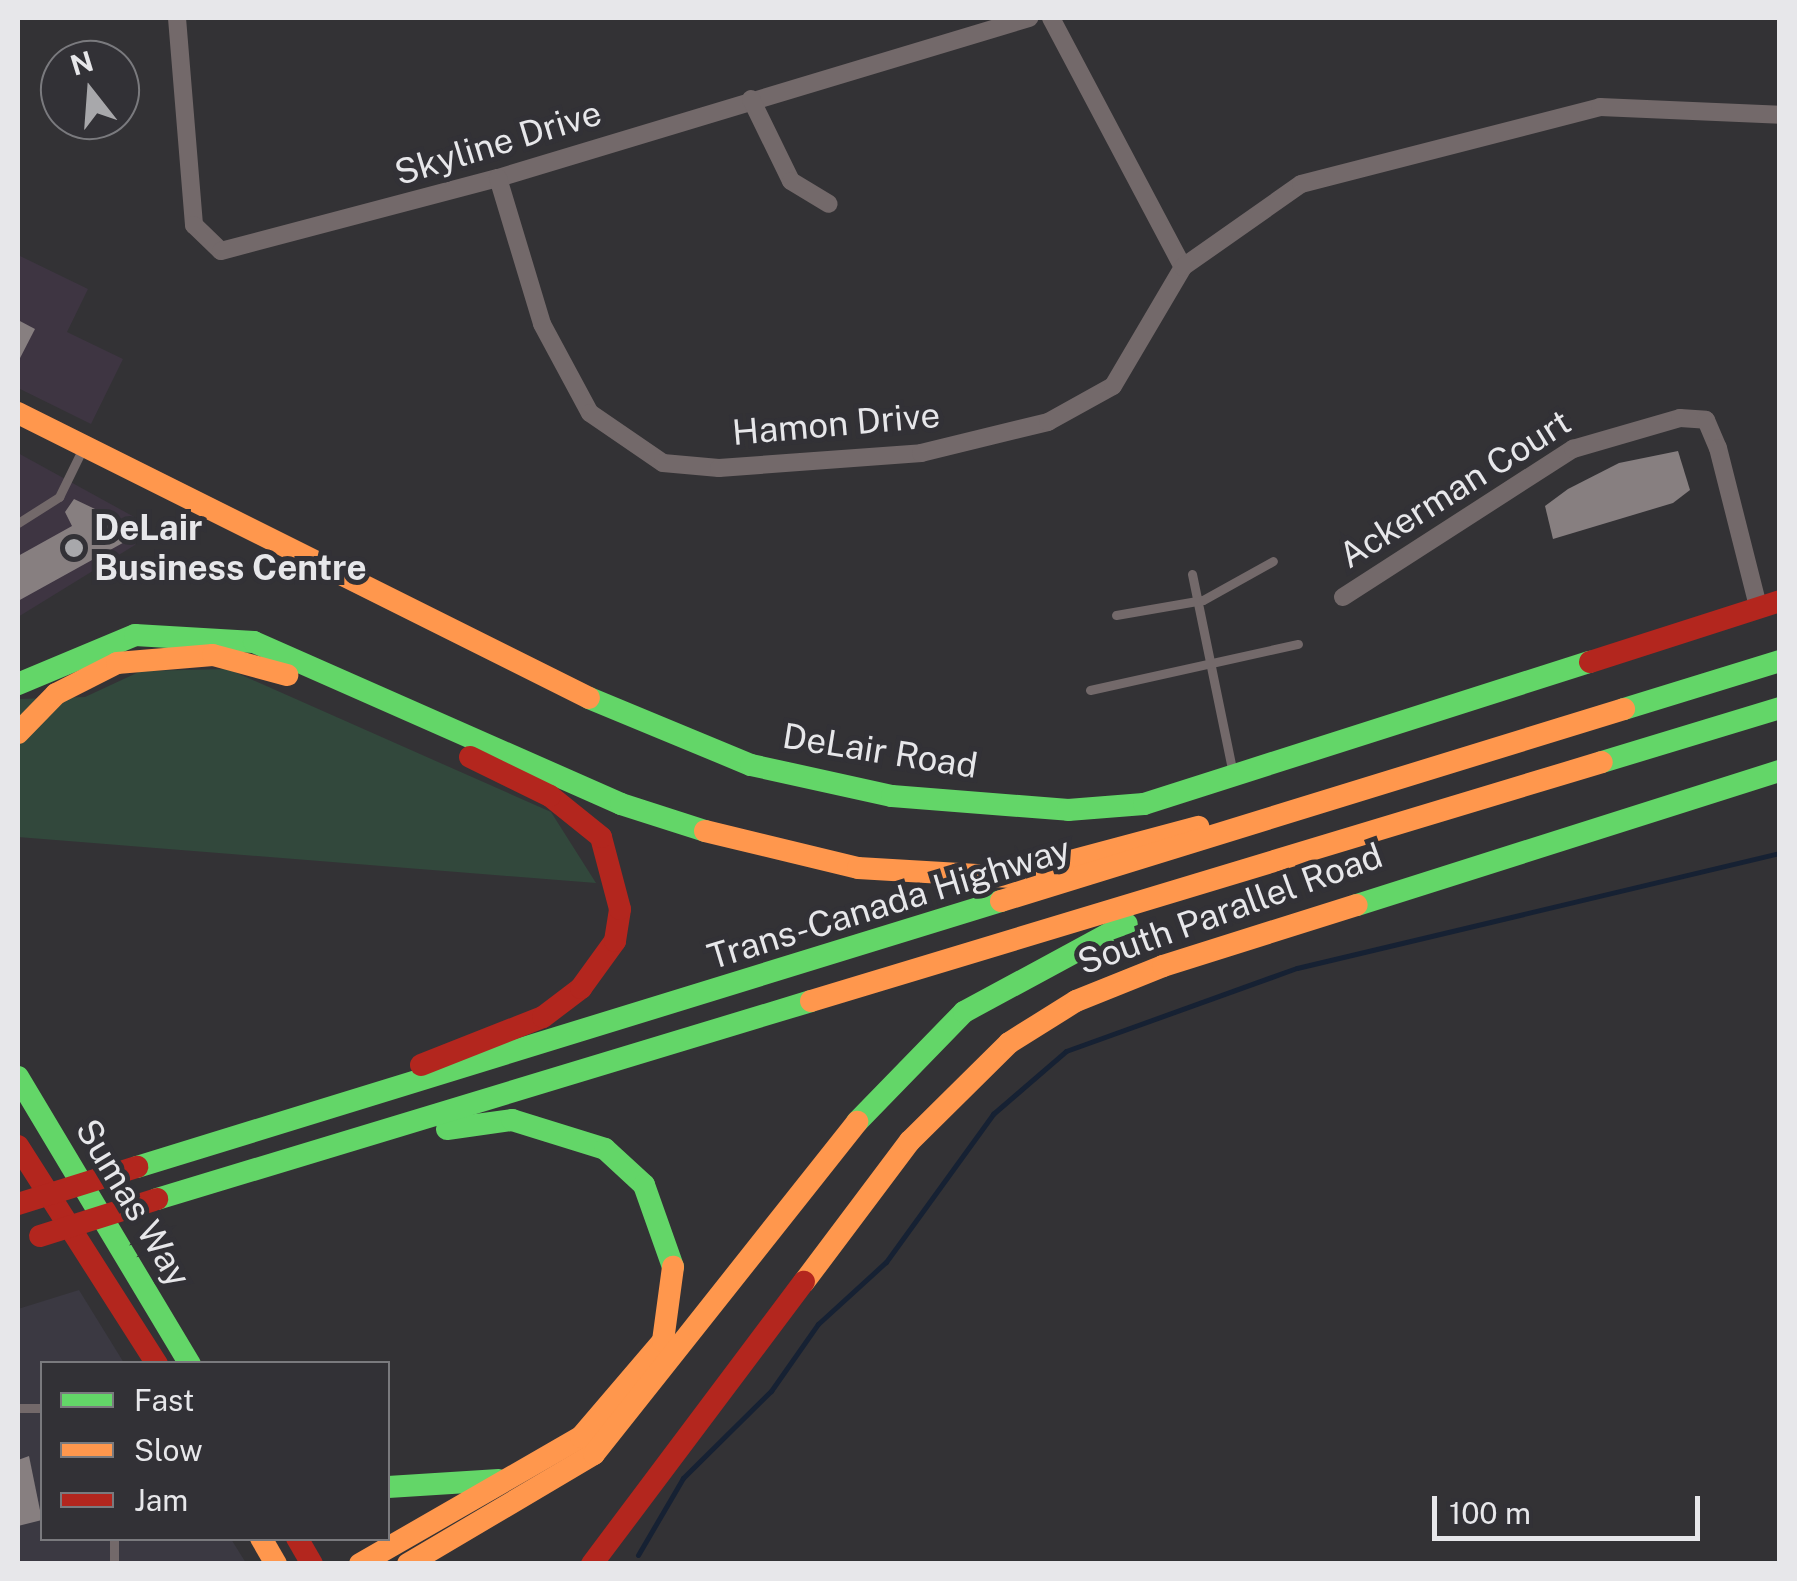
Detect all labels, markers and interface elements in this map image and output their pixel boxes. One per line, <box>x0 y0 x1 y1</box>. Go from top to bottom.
north arrow <box>40 40 140 140</box>
text: N <box>66 44 97 82</box>
street label: Skyline Drive <box>390 92 606 194</box>
street label: Hamon Drive <box>730 394 942 454</box>
street label: Ackerman Court <box>1332 401 1578 577</box>
place label: DeLair Business Centre <box>94 507 367 589</box>
marker: DeLair Business Centre <box>63 537 85 559</box>
street label: DeLair Road <box>780 715 980 787</box>
street label: Trans-Canada Highway <box>703 828 1075 978</box>
street label: South Parallel Road <box>1072 834 1388 984</box>
street label: Sumas Way <box>66 1111 200 1295</box>
legend <box>40 1361 390 1541</box>
text: Fast <box>134 1382 194 1418</box>
text: Slow <box>134 1432 203 1468</box>
scale bar <box>1437 1476 1704 1538</box>
text: Jam <box>134 1482 188 1518</box>
text: 100 m <box>1449 1495 1531 1531</box>

